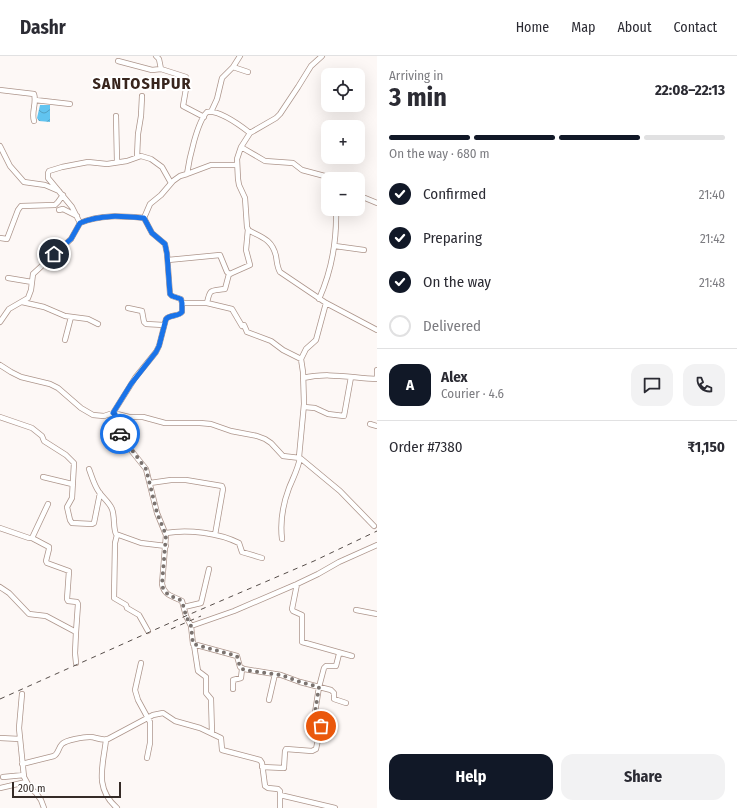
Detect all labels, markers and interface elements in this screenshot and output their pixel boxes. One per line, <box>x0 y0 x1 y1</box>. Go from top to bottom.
text: Dashr <box>20 16 66 39</box>
text: Home <box>516 19 549 36</box>
text: Map <box>571 19 595 36</box>
text: About <box>617 19 652 36</box>
text: Contact <box>674 19 717 36</box>
map controls <box>321 68 365 216</box>
button: locate <box>321 68 365 112</box>
text: Arriving in <box>389 68 443 83</box>
district label: SANTOSHPUR <box>93 74 191 93</box>
text: 22:08–22:13 <box>655 81 725 99</box>
text: 3 min <box>389 82 447 113</box>
button: + <box>321 120 365 164</box>
text: On the way · 680 m <box>389 146 490 161</box>
button: − <box>321 172 365 216</box>
icon: check <box>389 183 411 205</box>
text: Confirmed <box>423 185 486 203</box>
text: 21:40 <box>699 187 725 202</box>
icon: check <box>389 227 411 249</box>
text: Preparing <box>423 229 482 247</box>
text: 21:42 <box>700 231 725 246</box>
pin <box>37 237 71 271</box>
icon: home <box>43 243 65 265</box>
icon: check <box>389 271 411 293</box>
text: On the way <box>423 273 491 291</box>
text: 21:48 <box>699 275 725 290</box>
text: Delivered <box>423 317 481 335</box>
button: chat <box>631 364 673 406</box>
button: phone <box>683 364 725 406</box>
text: Alex <box>441 368 468 386</box>
text: A <box>406 376 414 394</box>
text: Courier · 4.6 <box>441 386 504 401</box>
courier <box>100 414 140 454</box>
icon: car <box>109 423 131 445</box>
text: Order #7380 <box>389 438 463 456</box>
text: ₹1,150 <box>688 438 725 456</box>
pin <box>304 709 338 743</box>
icon: bag <box>310 715 332 737</box>
button: Help <box>389 754 553 800</box>
button: Share <box>561 754 725 800</box>
scale bar <box>12 780 121 799</box>
text: 200 m <box>18 782 45 795</box>

